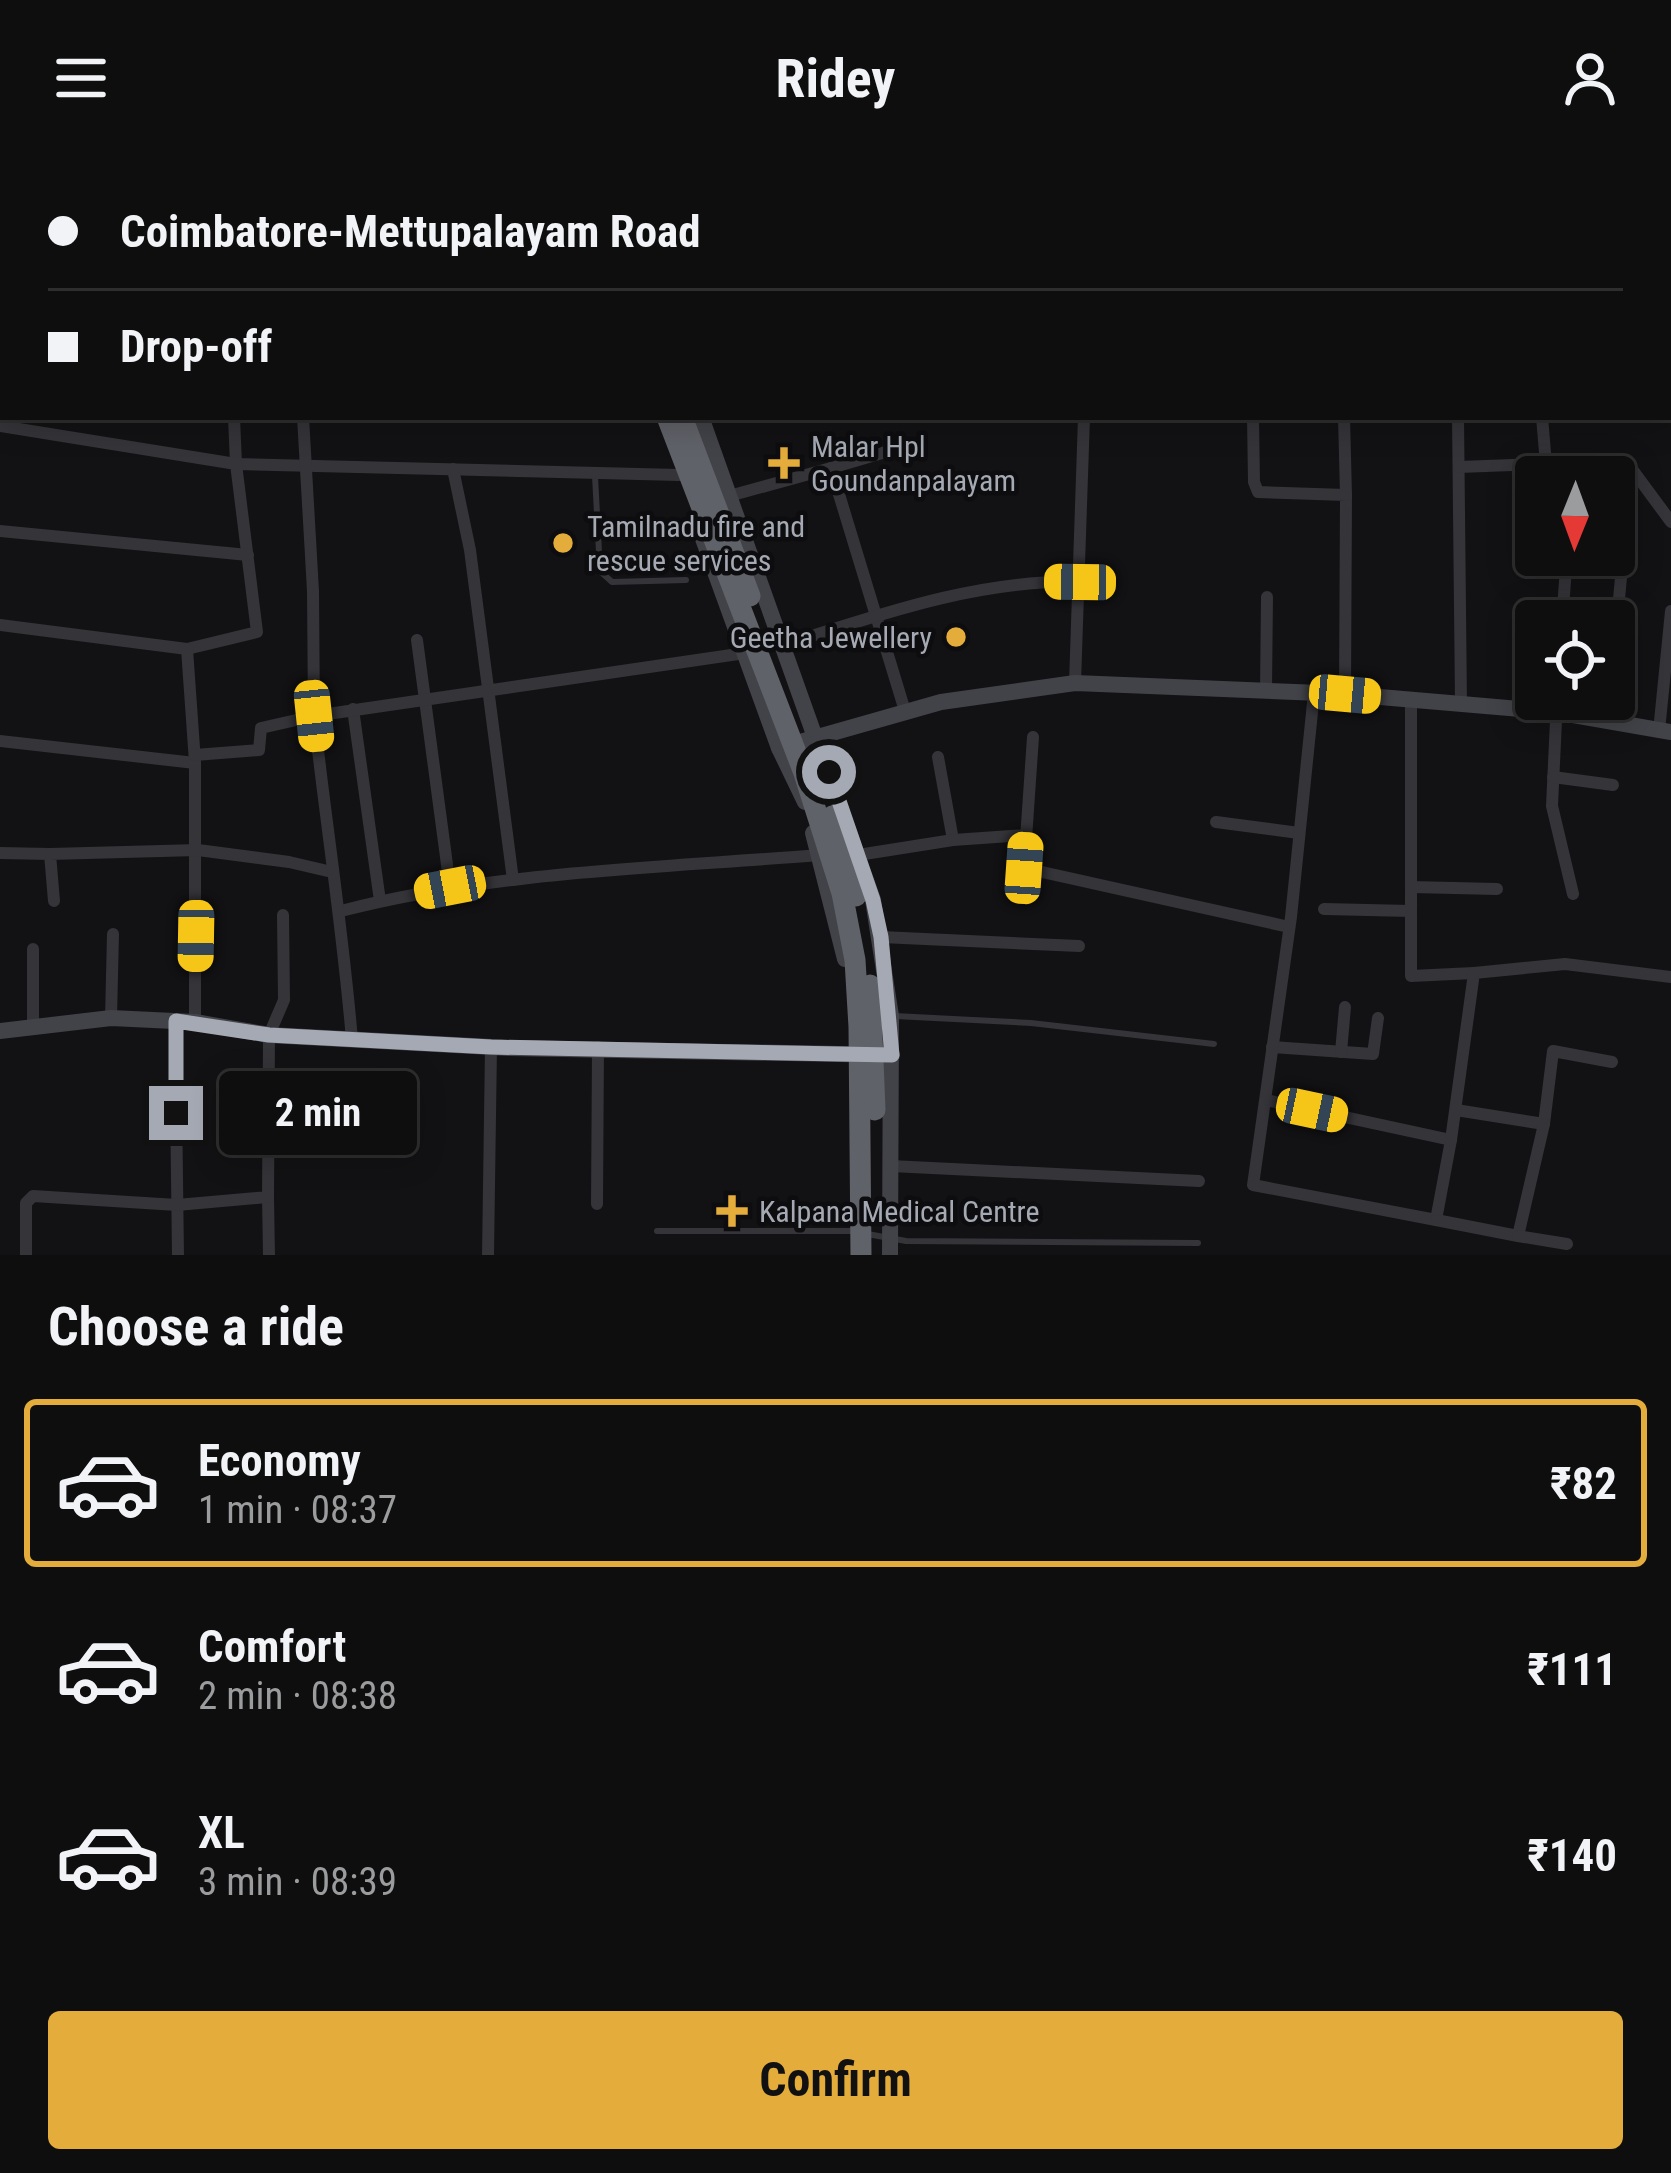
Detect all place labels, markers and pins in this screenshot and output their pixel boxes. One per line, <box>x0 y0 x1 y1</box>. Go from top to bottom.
place label: Malar Hpl Goundanpalayam <box>811 429 1016 498</box>
marker: Malar Hpl Goundanpalayam <box>768 447 800 479</box>
place label: Tamilnadu fire and rescue services <box>587 509 805 578</box>
marker: Tamilnadu fire and rescue services <box>550 530 576 556</box>
place label: Geetha Jewellery <box>730 620 932 655</box>
marker: Geetha Jewellery <box>943 624 969 650</box>
place label: Kalpana Medical Centre <box>759 1194 1039 1229</box>
marker: Kalpana Medical Centre <box>716 1195 748 1227</box>

